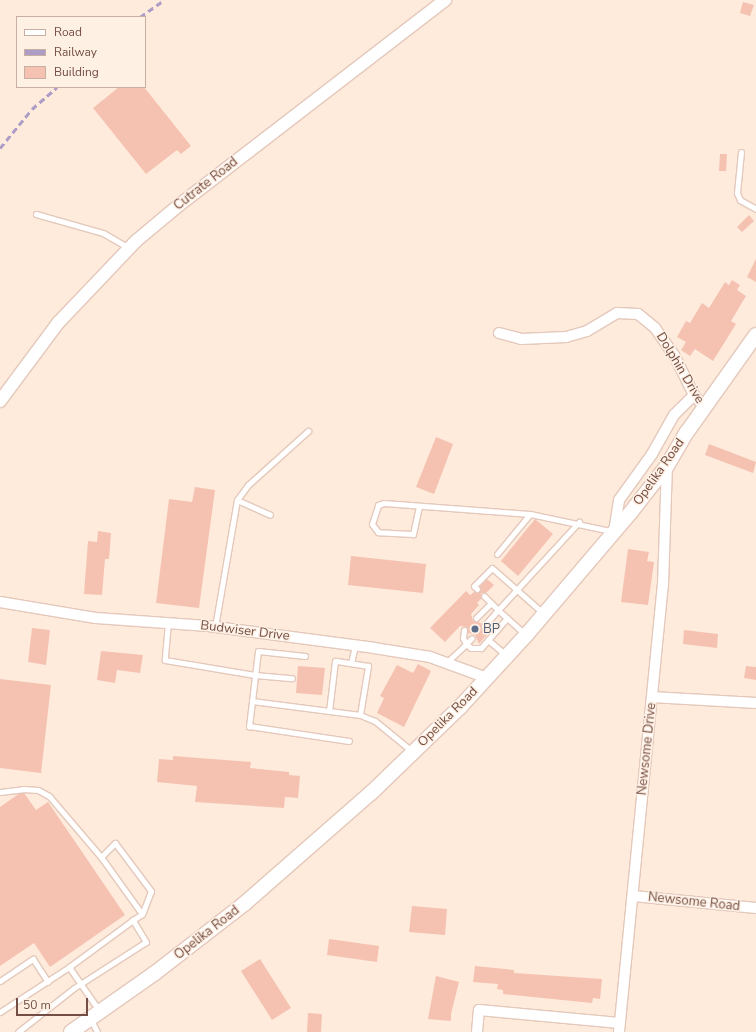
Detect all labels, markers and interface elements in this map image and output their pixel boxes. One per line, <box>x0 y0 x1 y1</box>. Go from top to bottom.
legend <box>16 16 146 88</box>
text: Road <box>54 24 82 40</box>
text: Railway <box>54 44 97 60</box>
text: Building <box>54 64 99 80</box>
street label: Cutrate Road <box>171 154 241 214</box>
street label: Dolphin Drive <box>653 330 707 406</box>
street label: Opelika Road <box>630 435 688 509</box>
street label: Budwiser Drive <box>200 618 290 644</box>
place label: BP <box>483 621 500 637</box>
marker: BP <box>470 624 480 634</box>
street label: Opelika Road <box>415 684 481 750</box>
street label: Newsome Drive <box>634 702 660 796</box>
street label: Newsome Road <box>647 889 741 915</box>
street label: Opelika Road <box>171 903 243 963</box>
scale bar <box>18 990 90 1016</box>
text: 50 m <box>23 997 51 1013</box>

